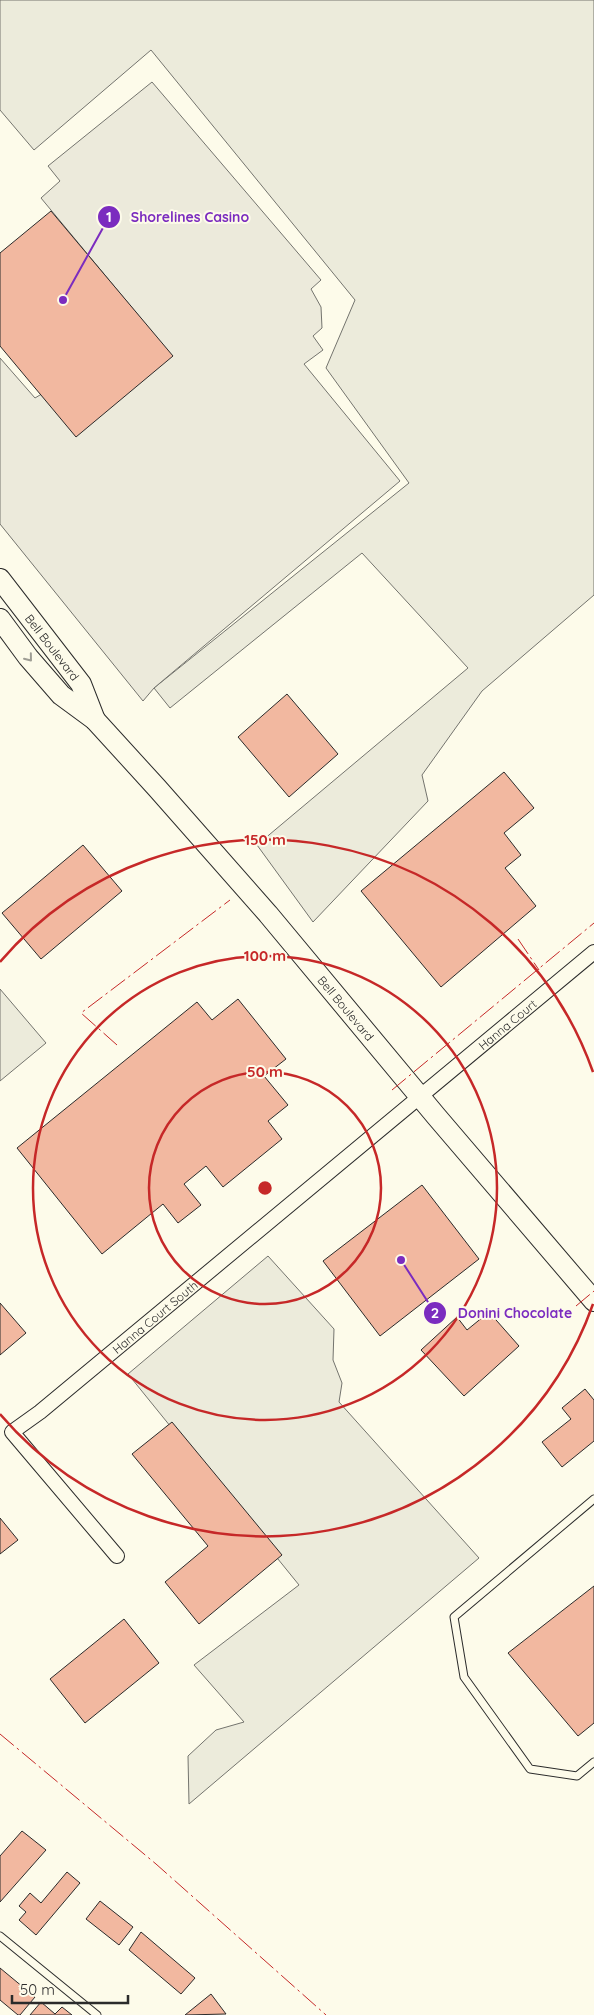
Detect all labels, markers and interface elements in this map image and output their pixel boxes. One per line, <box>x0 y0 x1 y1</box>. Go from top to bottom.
callout: Shorelines Casino <box>96 203 260 232</box>
text: 1 <box>106 207 112 226</box>
text: Shorelines Casino <box>131 208 249 226</box>
street label: Bell Boulevard <box>22 611 83 683</box>
one-way arrow <box>23 652 31 661</box>
text: 150 m <box>244 830 286 849</box>
text: 100 m <box>244 946 286 965</box>
street label: Bell Boulevard <box>315 973 378 1044</box>
street label: Hanna Court <box>475 996 539 1053</box>
text: 50 m <box>247 1062 283 1081</box>
centre of rings <box>256 1179 274 1197</box>
street label: Hanna Court South <box>109 1277 200 1356</box>
callout: Donini Chocolate <box>423 1298 582 1327</box>
text: 2 <box>431 1303 439 1322</box>
text: Donini Chocolate <box>458 1304 572 1322</box>
scale bar <box>12 1972 129 2004</box>
text: 50 m <box>20 1980 55 1999</box>

